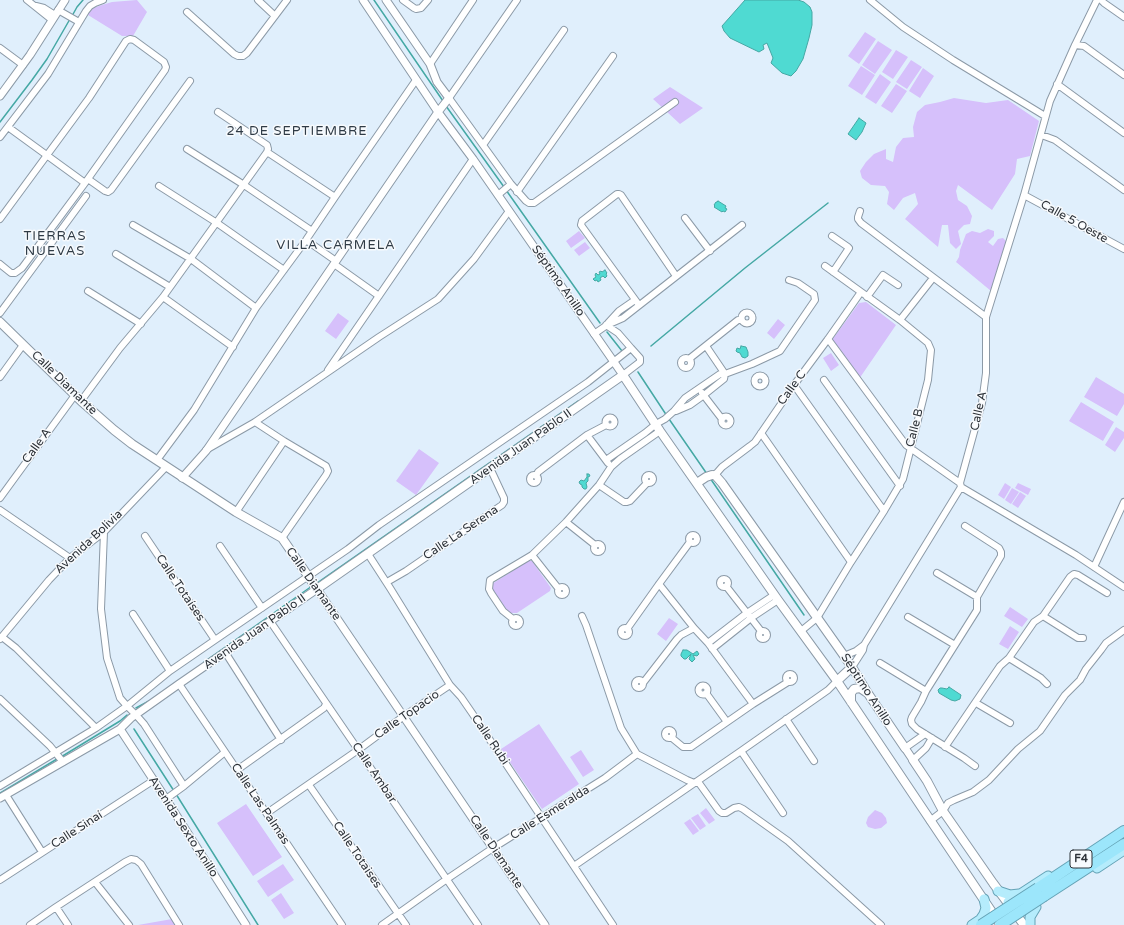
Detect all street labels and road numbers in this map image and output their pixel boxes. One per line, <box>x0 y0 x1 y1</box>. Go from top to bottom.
street label: Calle 5 Oeste <box>1038 198 1110 246</box>
street label: Séptimo Anillo <box>528 243 588 319</box>
street label: Calle Diamante <box>28 348 100 418</box>
street label: Calle C <box>775 368 809 408</box>
street label: Calle A <box>968 390 990 432</box>
street label: Avenida Juan Pablo II <box>467 406 575 488</box>
street label: Calle B <box>903 407 927 449</box>
street label: Calle A <box>19 426 55 466</box>
street label: Calle La Serena <box>421 503 501 563</box>
street label: Avenida Bolivia <box>52 507 126 577</box>
street label: Calle Diamante <box>282 545 344 623</box>
street label: Calle Totaíses <box>152 552 208 624</box>
street label: Avenida Juan Pablo II <box>201 591 309 673</box>
street label: Séptimo Anillo <box>837 651 895 729</box>
street label: Calle Topacio <box>372 687 442 743</box>
street label: Calle Rubi <box>468 712 512 768</box>
street label: Calle Ambar <box>349 740 399 806</box>
street label: Calle Las Palmas <box>228 761 292 847</box>
street label: Avenida Sexto Anillo <box>145 774 221 880</box>
street label: Calle Esmeralda <box>508 783 592 843</box>
street label: Calle Sinaí <box>49 808 105 852</box>
street label: Calle Diamante <box>466 812 526 892</box>
street label: Calle Totaises <box>329 819 385 891</box>
road number: F4 <box>1070 850 1092 868</box>

